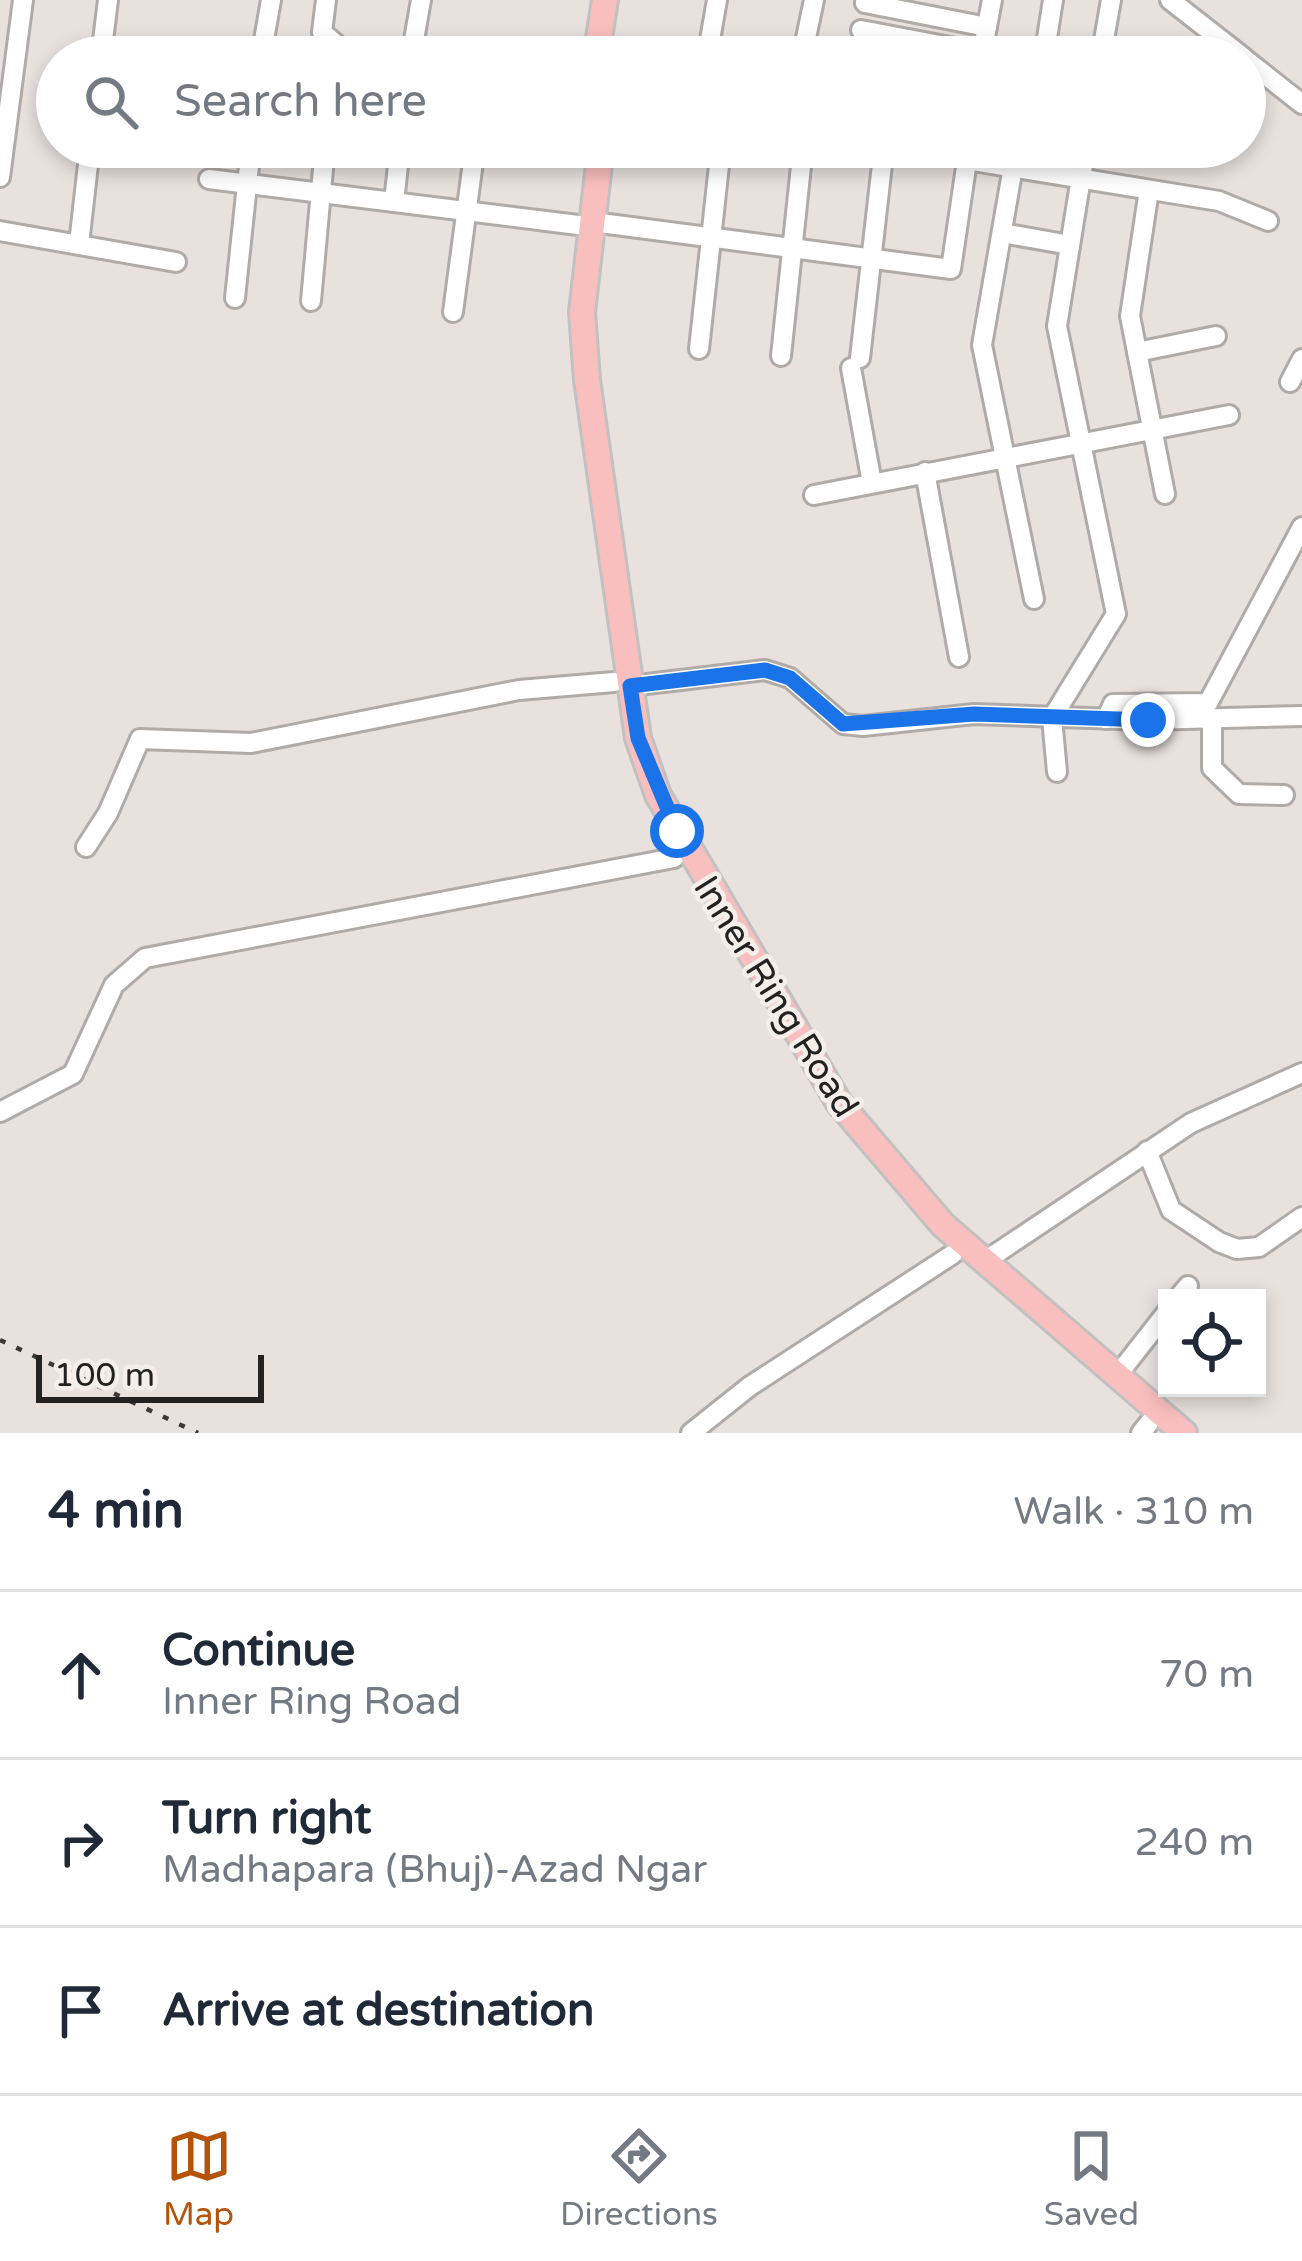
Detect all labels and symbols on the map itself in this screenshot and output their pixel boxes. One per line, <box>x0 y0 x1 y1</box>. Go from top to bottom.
route end <box>1121 693 1175 747</box>
route start <box>650 804 704 858</box>
street label: Inner Ring Road <box>684 868 867 1125</box>
scale bar <box>36 1349 264 1402</box>

